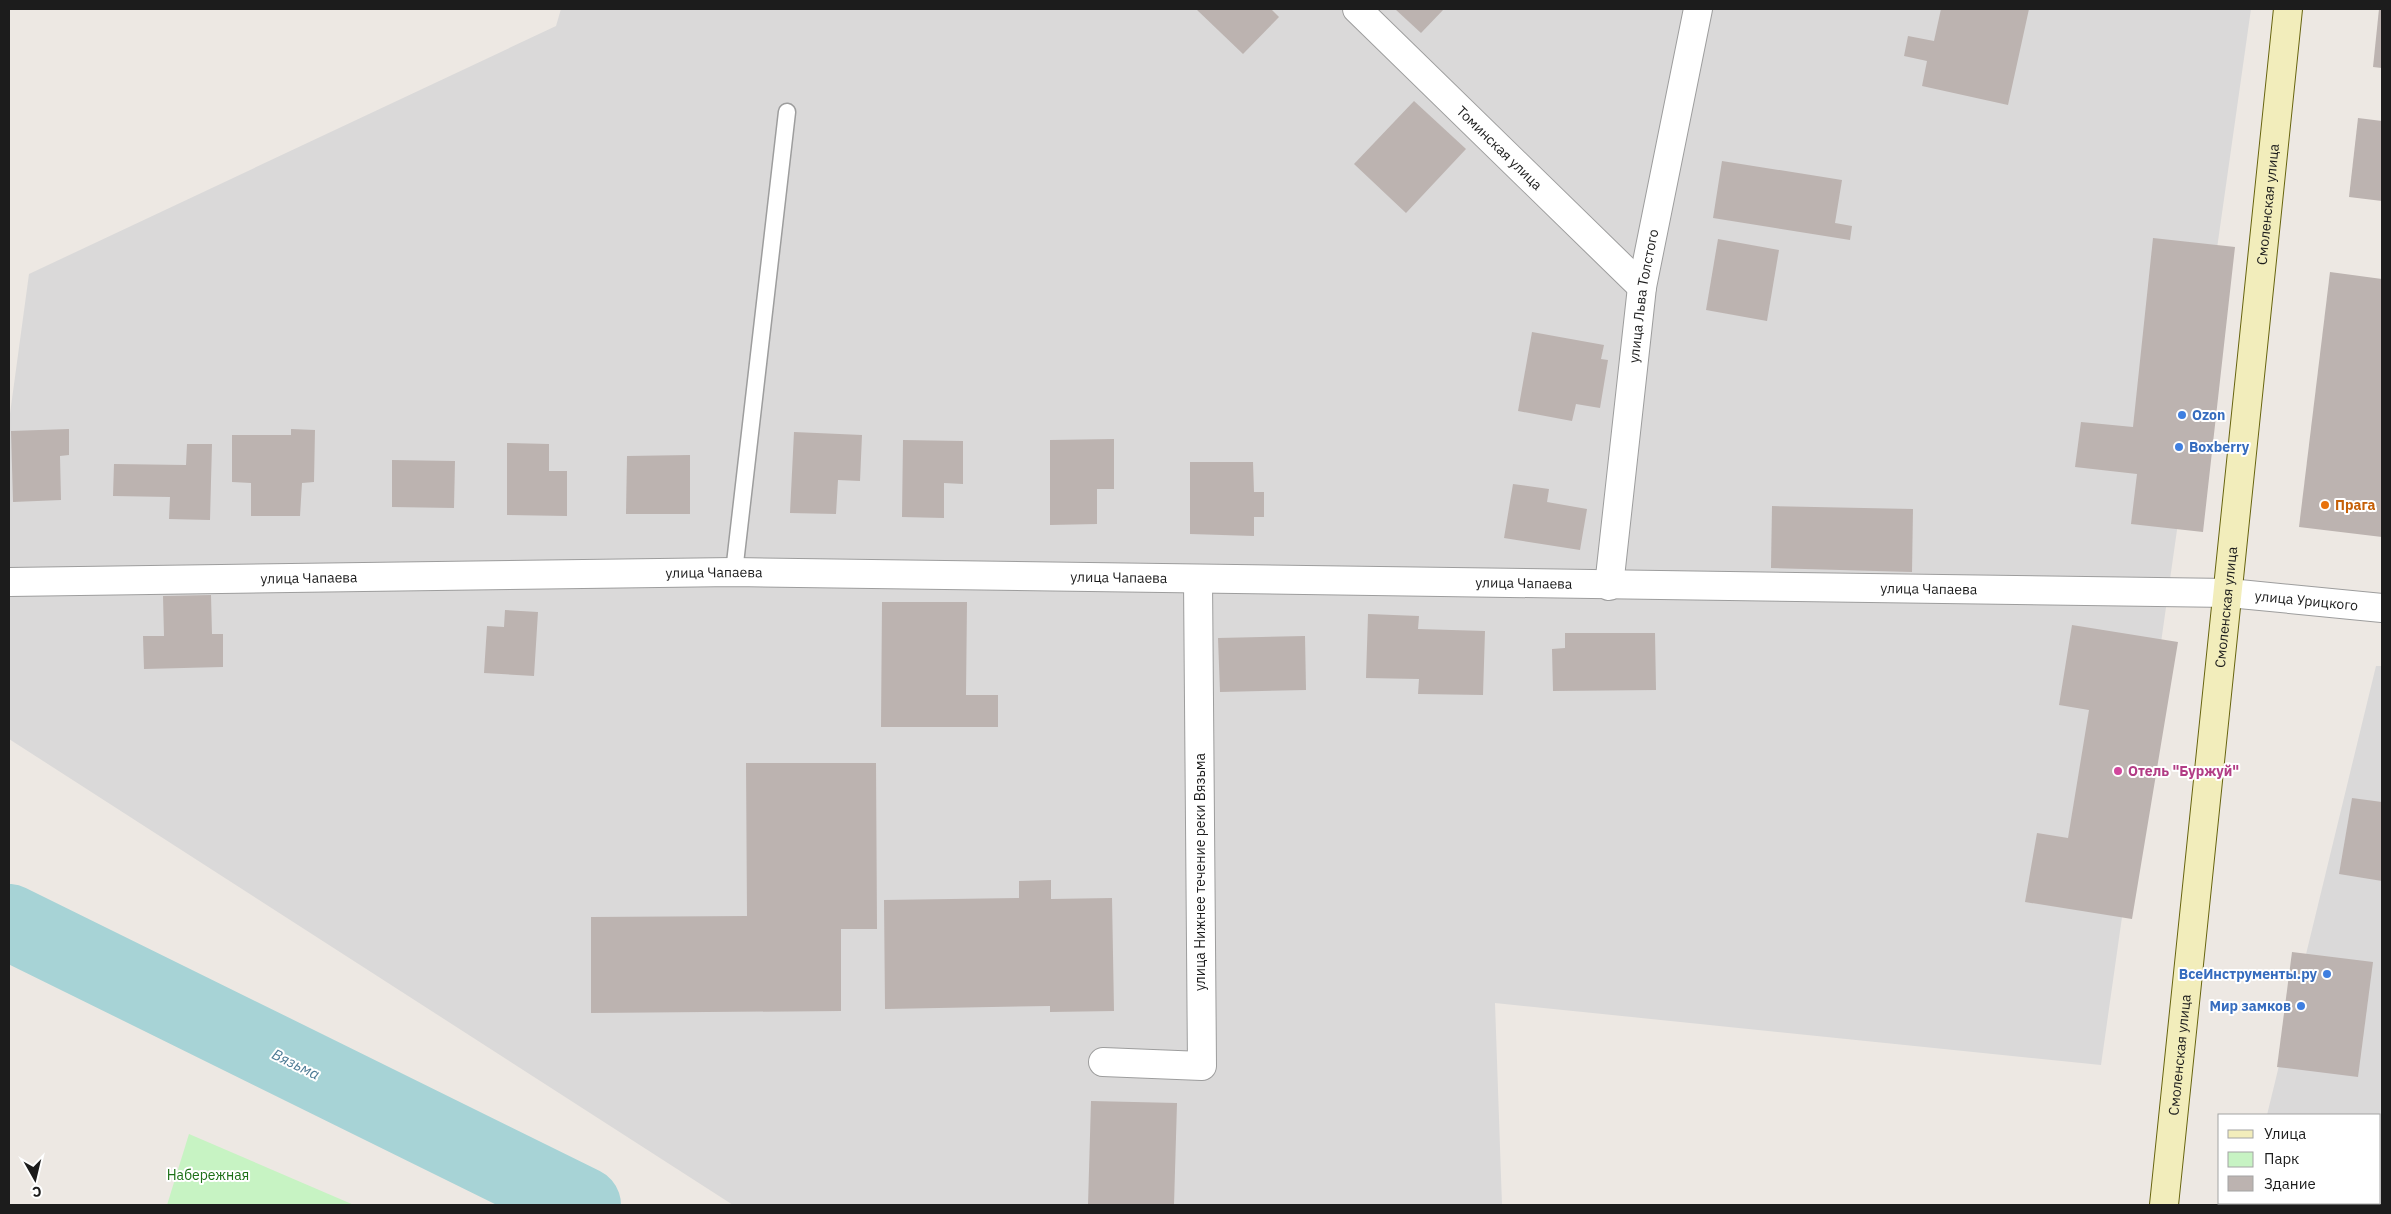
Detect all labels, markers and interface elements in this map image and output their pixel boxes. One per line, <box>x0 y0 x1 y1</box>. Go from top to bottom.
street label: Томинская улица <box>1453 102 1547 194</box>
street label: Смоленская улица <box>2253 142 2283 266</box>
street label: улица Льва Толстого <box>1625 227 1662 364</box>
place label: Ozon <box>2192 406 2225 424</box>
marker: Ozon <box>2176 409 2188 421</box>
place label: Boxberry <box>2189 438 2250 456</box>
marker: Boxberry <box>2173 441 2185 453</box>
place label: Прага <box>2335 496 2376 514</box>
marker: Прага <box>2319 499 2331 511</box>
street label: Смоленская улица <box>2211 545 2241 669</box>
street label: улица Чапаева <box>665 563 763 582</box>
street label: улица Чапаева <box>260 568 358 588</box>
street label: улица Чапаева <box>1070 568 1168 587</box>
street label: улица Чапаева <box>1475 573 1573 593</box>
street label: улица Чапаева <box>1880 579 1978 598</box>
street label: улица Урицкого <box>2254 587 2359 615</box>
street label: улица Нижнее течение реки Вязьма <box>1191 753 1209 991</box>
place label: Отель "Буржуй" <box>2128 762 2239 780</box>
marker: Отель "Буржуй" <box>2112 765 2124 777</box>
place label: ВсеИнструменты.ру <box>2179 965 2318 983</box>
marker: ВсеИнструменты.ру <box>2321 968 2333 980</box>
street label: Смоленская улица <box>2164 993 2195 1116</box>
place label: Мир замков <box>2210 997 2291 1015</box>
marker: Мир замков <box>2295 1000 2307 1012</box>
water label: Вязьма <box>269 1044 323 1084</box>
legend <box>2218 1114 2381 1204</box>
text: Улица <box>2264 1124 2306 1143</box>
text: Парк <box>2264 1149 2299 1168</box>
north arrow <box>10 1154 60 1204</box>
park label: Набережная <box>167 1166 249 1184</box>
text: Здание <box>2264 1174 2316 1193</box>
text: С <box>31 1182 43 1201</box>

